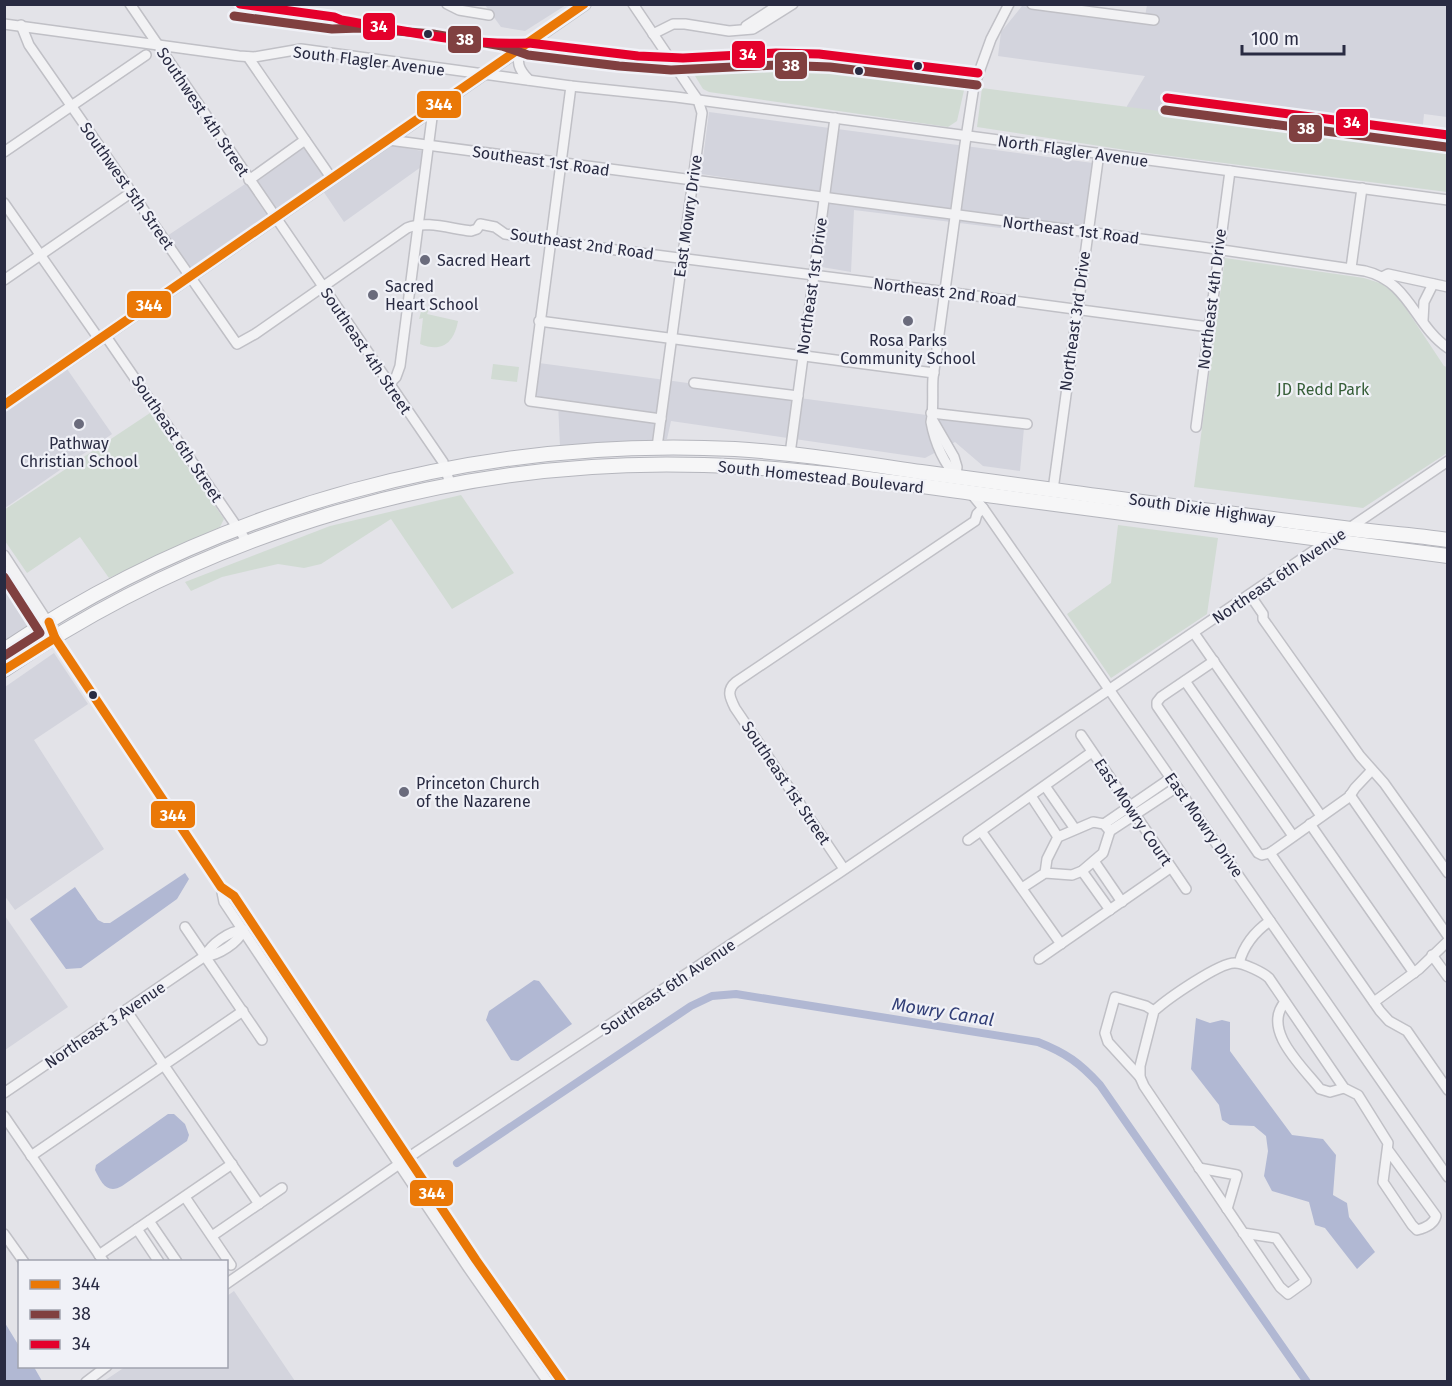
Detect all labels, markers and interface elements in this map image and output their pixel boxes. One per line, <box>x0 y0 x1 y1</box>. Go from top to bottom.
line badge: 34 <box>362 12 396 41</box>
text: 34 <box>369 17 388 36</box>
scale bar <box>1242 18 1344 56</box>
line badge: 38 <box>447 25 482 54</box>
unlabelled marker <box>422 28 434 40</box>
text: 100 m <box>1251 28 1299 50</box>
text: 38 <box>455 30 474 49</box>
line badge: 34 <box>731 40 766 69</box>
street label: South Flagler Avenue <box>292 42 446 80</box>
street label: Southwest 4th Street <box>153 44 253 180</box>
text: 34 <box>738 45 757 64</box>
line badge: 38 <box>774 51 808 80</box>
text: 38 <box>781 56 800 75</box>
unlabelled marker <box>912 60 924 72</box>
unlabelled marker <box>853 65 865 77</box>
line badge: 344 <box>416 90 462 119</box>
text: 344 <box>425 95 452 114</box>
line badge: 34 <box>1335 108 1369 137</box>
text: 34 <box>1342 113 1361 132</box>
line badge: 38 <box>1288 114 1323 143</box>
street label: Southwest 5th Street <box>76 119 178 253</box>
text: 38 <box>1296 119 1315 138</box>
street label: North Flagler Avenue <box>996 131 1150 171</box>
street label: Southeast 1st Road <box>471 142 611 180</box>
street label: East Mowry Drive <box>670 154 706 278</box>
street label: Northeast 1st Road <box>1002 212 1140 248</box>
street label: Northeast 1st Drive <box>793 216 831 356</box>
street label: Southeast 2nd Road <box>509 224 655 264</box>
street label: Northeast 4th Drive <box>1194 228 1230 370</box>
street label: Northeast 3rd Drive <box>1056 250 1094 392</box>
place label: Sacred Heart <box>437 251 531 270</box>
marker: Sacred Heart <box>418 253 432 267</box>
street label: Northeast 2nd Road <box>872 274 1018 310</box>
place label: Sacred Heart School <box>385 277 479 314</box>
street label: Southeast 4th Street <box>317 284 416 418</box>
marker: Sacred Heart School <box>366 288 380 302</box>
line badge: 344 <box>126 290 172 319</box>
text: 344 <box>135 296 162 315</box>
marker: Rosa Parks Community School <box>901 314 915 328</box>
place label: Rosa Parks Community School <box>840 331 976 368</box>
street label: Southeast 6th Street <box>128 372 227 506</box>
park label: JD Redd Park <box>1277 380 1370 399</box>
marker: Pathway Christian School <box>72 417 86 431</box>
place label: Pathway Christian School <box>20 434 138 471</box>
street label: South Homestead Boulevard <box>717 457 925 497</box>
street label: South Dixie Highway <box>1128 489 1276 529</box>
street label: Northeast 6th Avenue <box>1209 524 1349 628</box>
unlabelled marker <box>87 689 99 701</box>
street label: Southeast 1st Street <box>738 718 835 849</box>
street label: East Mowry Court <box>1090 755 1176 869</box>
street label: East Mowry Drive <box>1161 769 1247 881</box>
place label: Princeton Church of the Nazarene <box>416 774 540 811</box>
marker: Princeton Church of the Nazarene <box>397 785 411 799</box>
line badge: 344 <box>150 800 196 829</box>
text: 344 <box>159 806 186 825</box>
street label: Southeast 6th Avenue <box>597 935 739 1039</box>
street label: Northeast 3 Avenue <box>41 978 169 1072</box>
water label: Mowry Canal <box>890 993 996 1031</box>
line badge: 344 <box>409 1179 454 1207</box>
text: 344 <box>418 1184 445 1203</box>
legend <box>18 1260 228 1368</box>
text: 344 <box>72 1273 100 1295</box>
text: 38 <box>72 1303 91 1325</box>
text: 34 <box>72 1333 91 1355</box>

